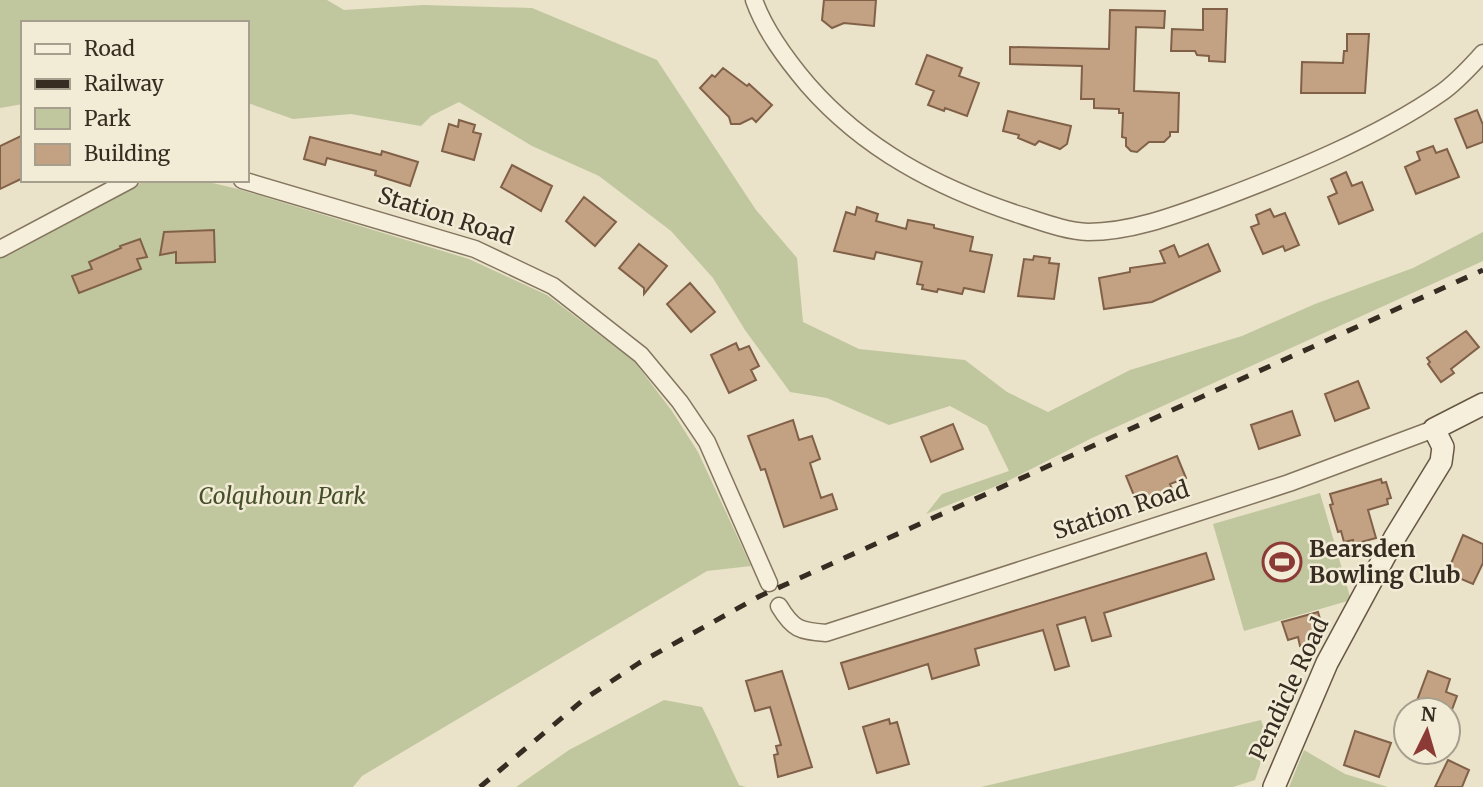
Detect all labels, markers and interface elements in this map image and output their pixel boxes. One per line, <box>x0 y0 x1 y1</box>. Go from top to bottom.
legend <box>21 21 248 182</box>
text: Road <box>84 35 135 62</box>
text: Railway <box>84 70 165 97</box>
text: Park <box>84 105 131 132</box>
text: Building <box>84 140 171 167</box>
street label: Station Road <box>375 180 518 251</box>
street label: Station Road <box>1049 474 1193 545</box>
park label: Colquhoun Park <box>198 481 366 510</box>
place label: Bearsden Bowling Club <box>1309 534 1460 589</box>
sports icon: Bearsden Bowling Club <box>1261 541 1303 583</box>
street label: Pendicle Road <box>1243 612 1334 765</box>
north arrow <box>1392 696 1462 766</box>
text: N <box>1420 701 1437 727</box>

